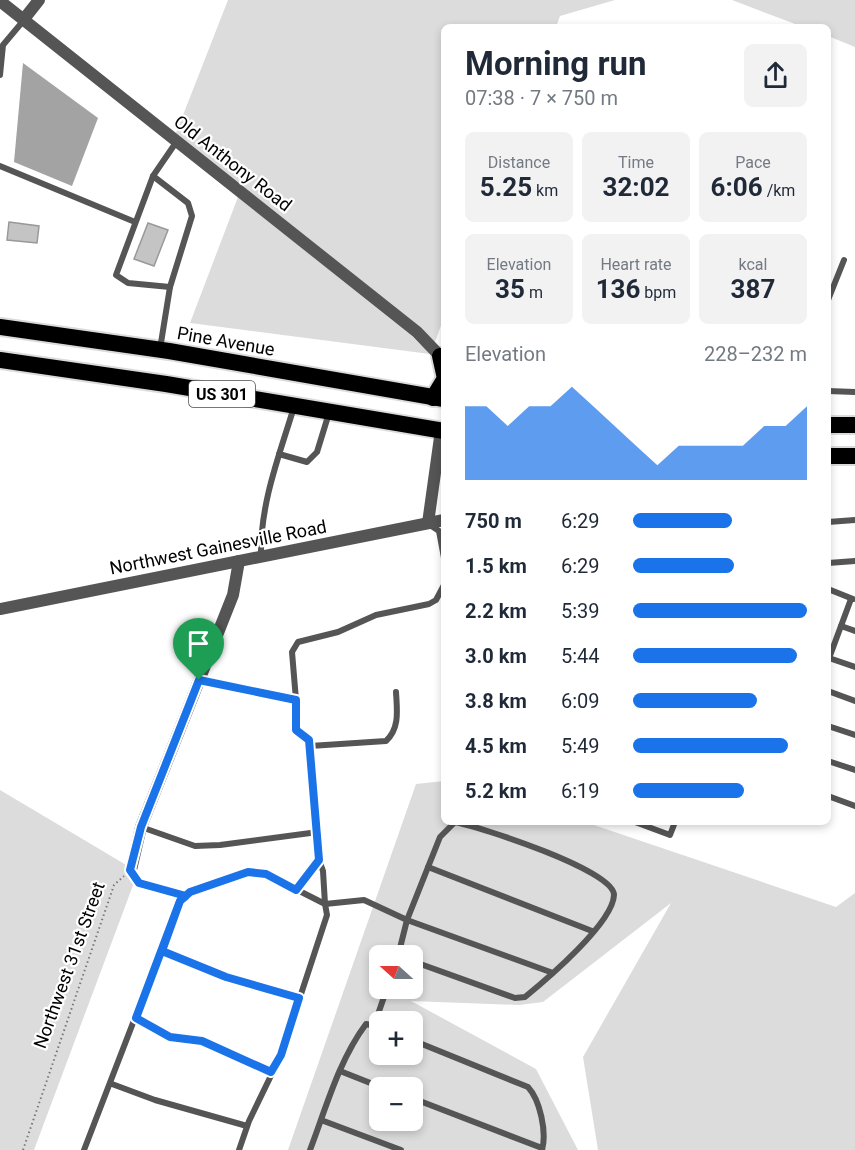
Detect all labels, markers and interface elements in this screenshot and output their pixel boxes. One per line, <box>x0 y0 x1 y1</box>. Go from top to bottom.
text: Morning run <box>465 44 646 83</box>
button: share <box>744 44 807 107</box>
text: 07:38 · 7 × 750 m <box>465 86 618 110</box>
street label: Old Anthony Road <box>170 111 296 215</box>
text: Distance <box>488 153 550 172</box>
text: Time <box>618 153 654 172</box>
text: Pace <box>735 153 771 172</box>
text: 5.25 <box>480 172 532 202</box>
text: 32:02 <box>603 172 670 202</box>
text: 6:06 <box>711 172 763 202</box>
text: km <box>532 181 558 200</box>
text: /km <box>763 181 795 200</box>
text: Elevation <box>487 255 551 274</box>
text: Heart rate <box>600 255 672 274</box>
text: kcal <box>739 255 767 274</box>
text: 35 <box>495 274 525 304</box>
text: 136 <box>596 274 640 304</box>
text: 387 <box>731 274 775 304</box>
text: m <box>525 283 543 302</box>
text: bpm <box>640 283 676 302</box>
street label: Pine Avenue <box>176 322 276 360</box>
text: Elevation <box>465 342 546 366</box>
text: 228–232 m <box>704 342 807 366</box>
road number: US 301 <box>189 381 255 407</box>
text: 750 m <box>465 509 522 533</box>
text: 6:29 <box>561 509 600 533</box>
street label: Northwest Gainesville Road <box>108 516 328 578</box>
text: 1.5 km <box>465 554 527 578</box>
text: 6:29 <box>561 554 600 578</box>
text: 2.2 km <box>465 599 527 623</box>
text: 5:39 <box>561 599 600 623</box>
pin <box>173 618 224 680</box>
icon: arrive <box>182 627 215 660</box>
text: 3.0 km <box>465 644 527 668</box>
text: 5:44 <box>561 644 600 668</box>
text: 3.8 km <box>465 689 527 713</box>
text: 6:09 <box>561 689 600 713</box>
text: 4.5 km <box>465 734 527 758</box>
text: 5:49 <box>561 734 600 758</box>
text: 5.2 km <box>465 779 527 803</box>
text: 6:19 <box>561 779 600 803</box>
street label: Northwest 31st Street <box>29 879 109 1051</box>
north arrow <box>369 945 423 999</box>
map controls <box>369 945 423 1131</box>
button: + <box>369 1011 423 1065</box>
button: − <box>369 1077 423 1131</box>

